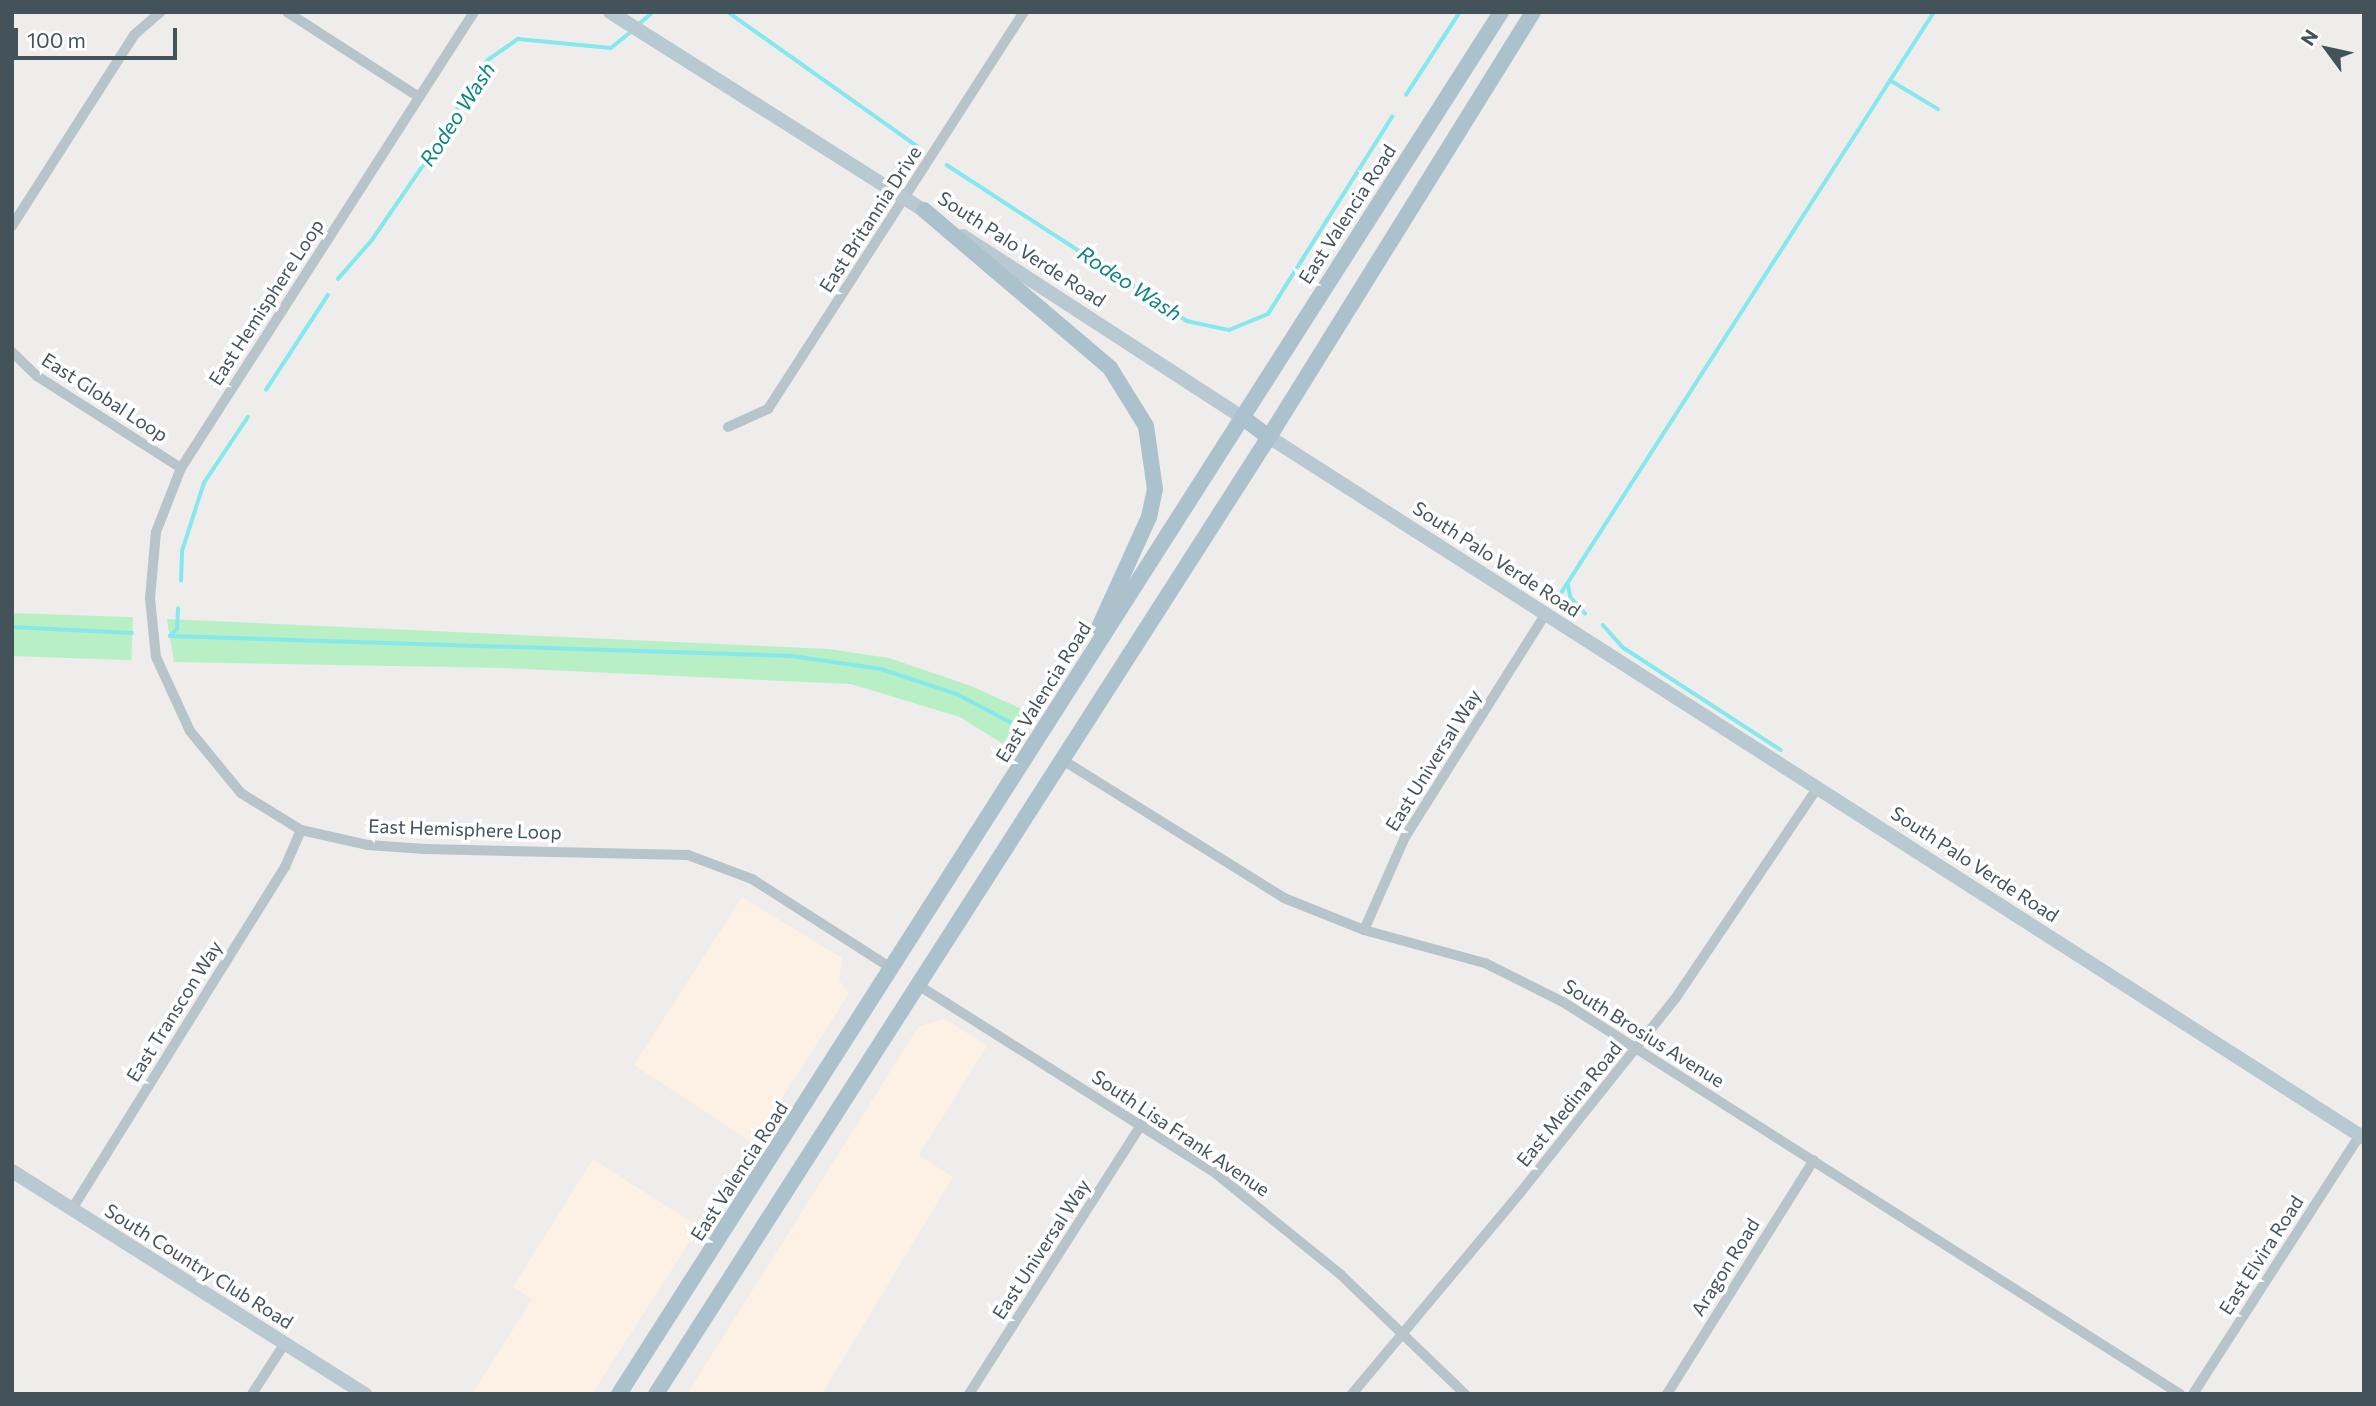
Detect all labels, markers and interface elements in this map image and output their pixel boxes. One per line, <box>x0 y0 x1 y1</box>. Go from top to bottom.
scale bar <box>18 14 180 58</box>
north arrow <box>2292 14 2362 84</box>
text: N <box>2295 25 2322 50</box>
text: 100 m <box>27 27 86 52</box>
water label: Rodeo Wash <box>414 57 500 171</box>
street label: East Valencia Road <box>1294 140 1400 288</box>
street label: East Britannia Drive <box>814 142 926 296</box>
street label: South Palo Verde Road <box>934 186 1110 312</box>
street label: East Hemisphere Loop <box>204 215 328 389</box>
water label: Rodeo Wash <box>1073 240 1187 326</box>
street label: East Global Loop <box>38 348 172 446</box>
street label: South Palo Verde Road <box>1409 496 1585 622</box>
street label: East Valencia Road <box>991 618 1095 766</box>
street label: East Universal Way <box>1380 685 1486 835</box>
street label: South Palo Verde Road <box>1887 801 2063 927</box>
street label: East Hemisphere Loop <box>368 814 562 844</box>
street label: East Transcon Way <box>121 936 227 1086</box>
street label: South Brosius Avenue <box>1559 974 1729 1092</box>
street label: East Medina Road <box>1512 1037 1626 1171</box>
street label: South Lisa Frank Avenue <box>1088 1065 1274 1201</box>
street label: East Valencia Road <box>686 1097 792 1245</box>
street label: East Universal Way <box>987 1175 1095 1323</box>
street label: East Elvira Road <box>2214 1191 2308 1319</box>
street label: South Country Club Road <box>101 1199 297 1333</box>
street label: Aragon Road <box>1686 1214 1764 1320</box>

